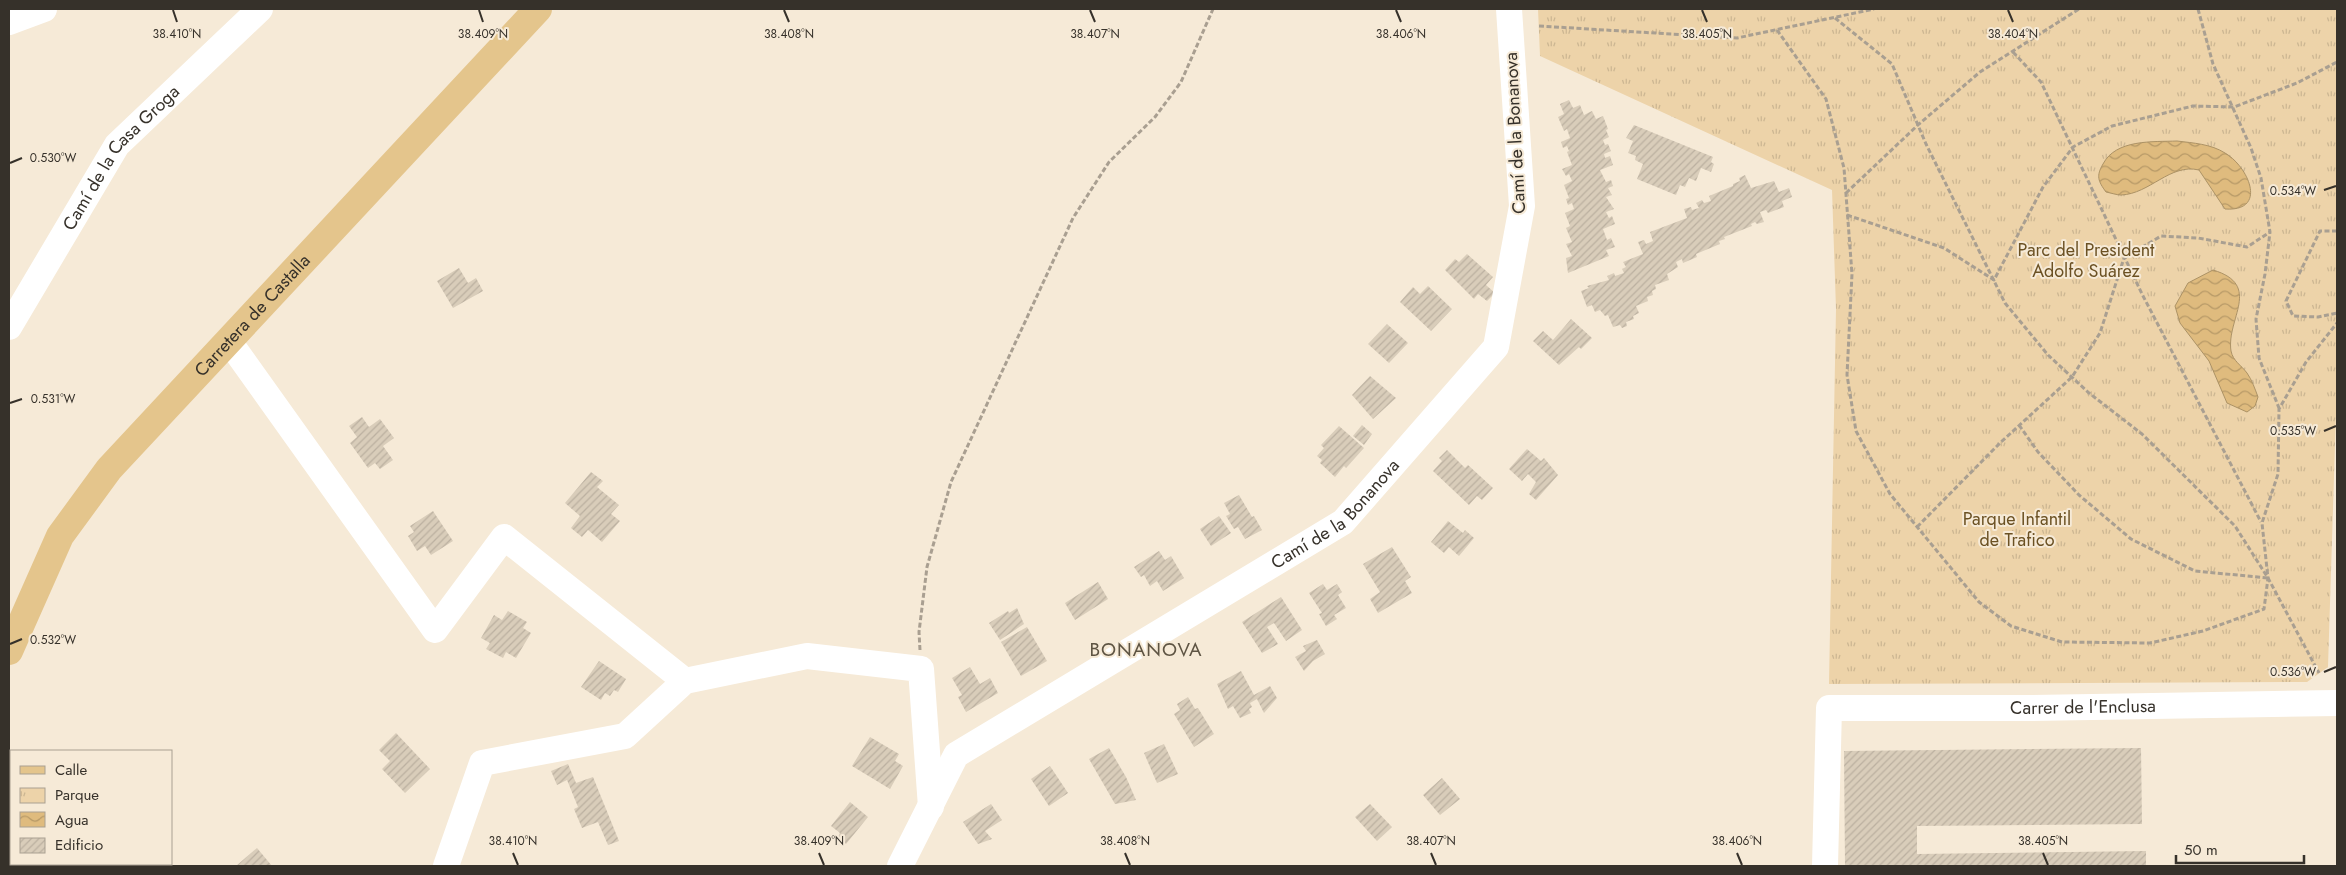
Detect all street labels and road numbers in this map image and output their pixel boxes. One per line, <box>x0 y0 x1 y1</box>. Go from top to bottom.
street label: Camí de la Bonanova <box>1498 52 1532 214</box>
street label: Camí de la Casa Groga <box>56 79 185 235</box>
street label: Carretera de Castalla <box>188 248 316 382</box>
street label: Camí de la Bonanova <box>1266 453 1405 575</box>
street label: Carrer de l'Enclusa <box>2010 693 2156 721</box>

